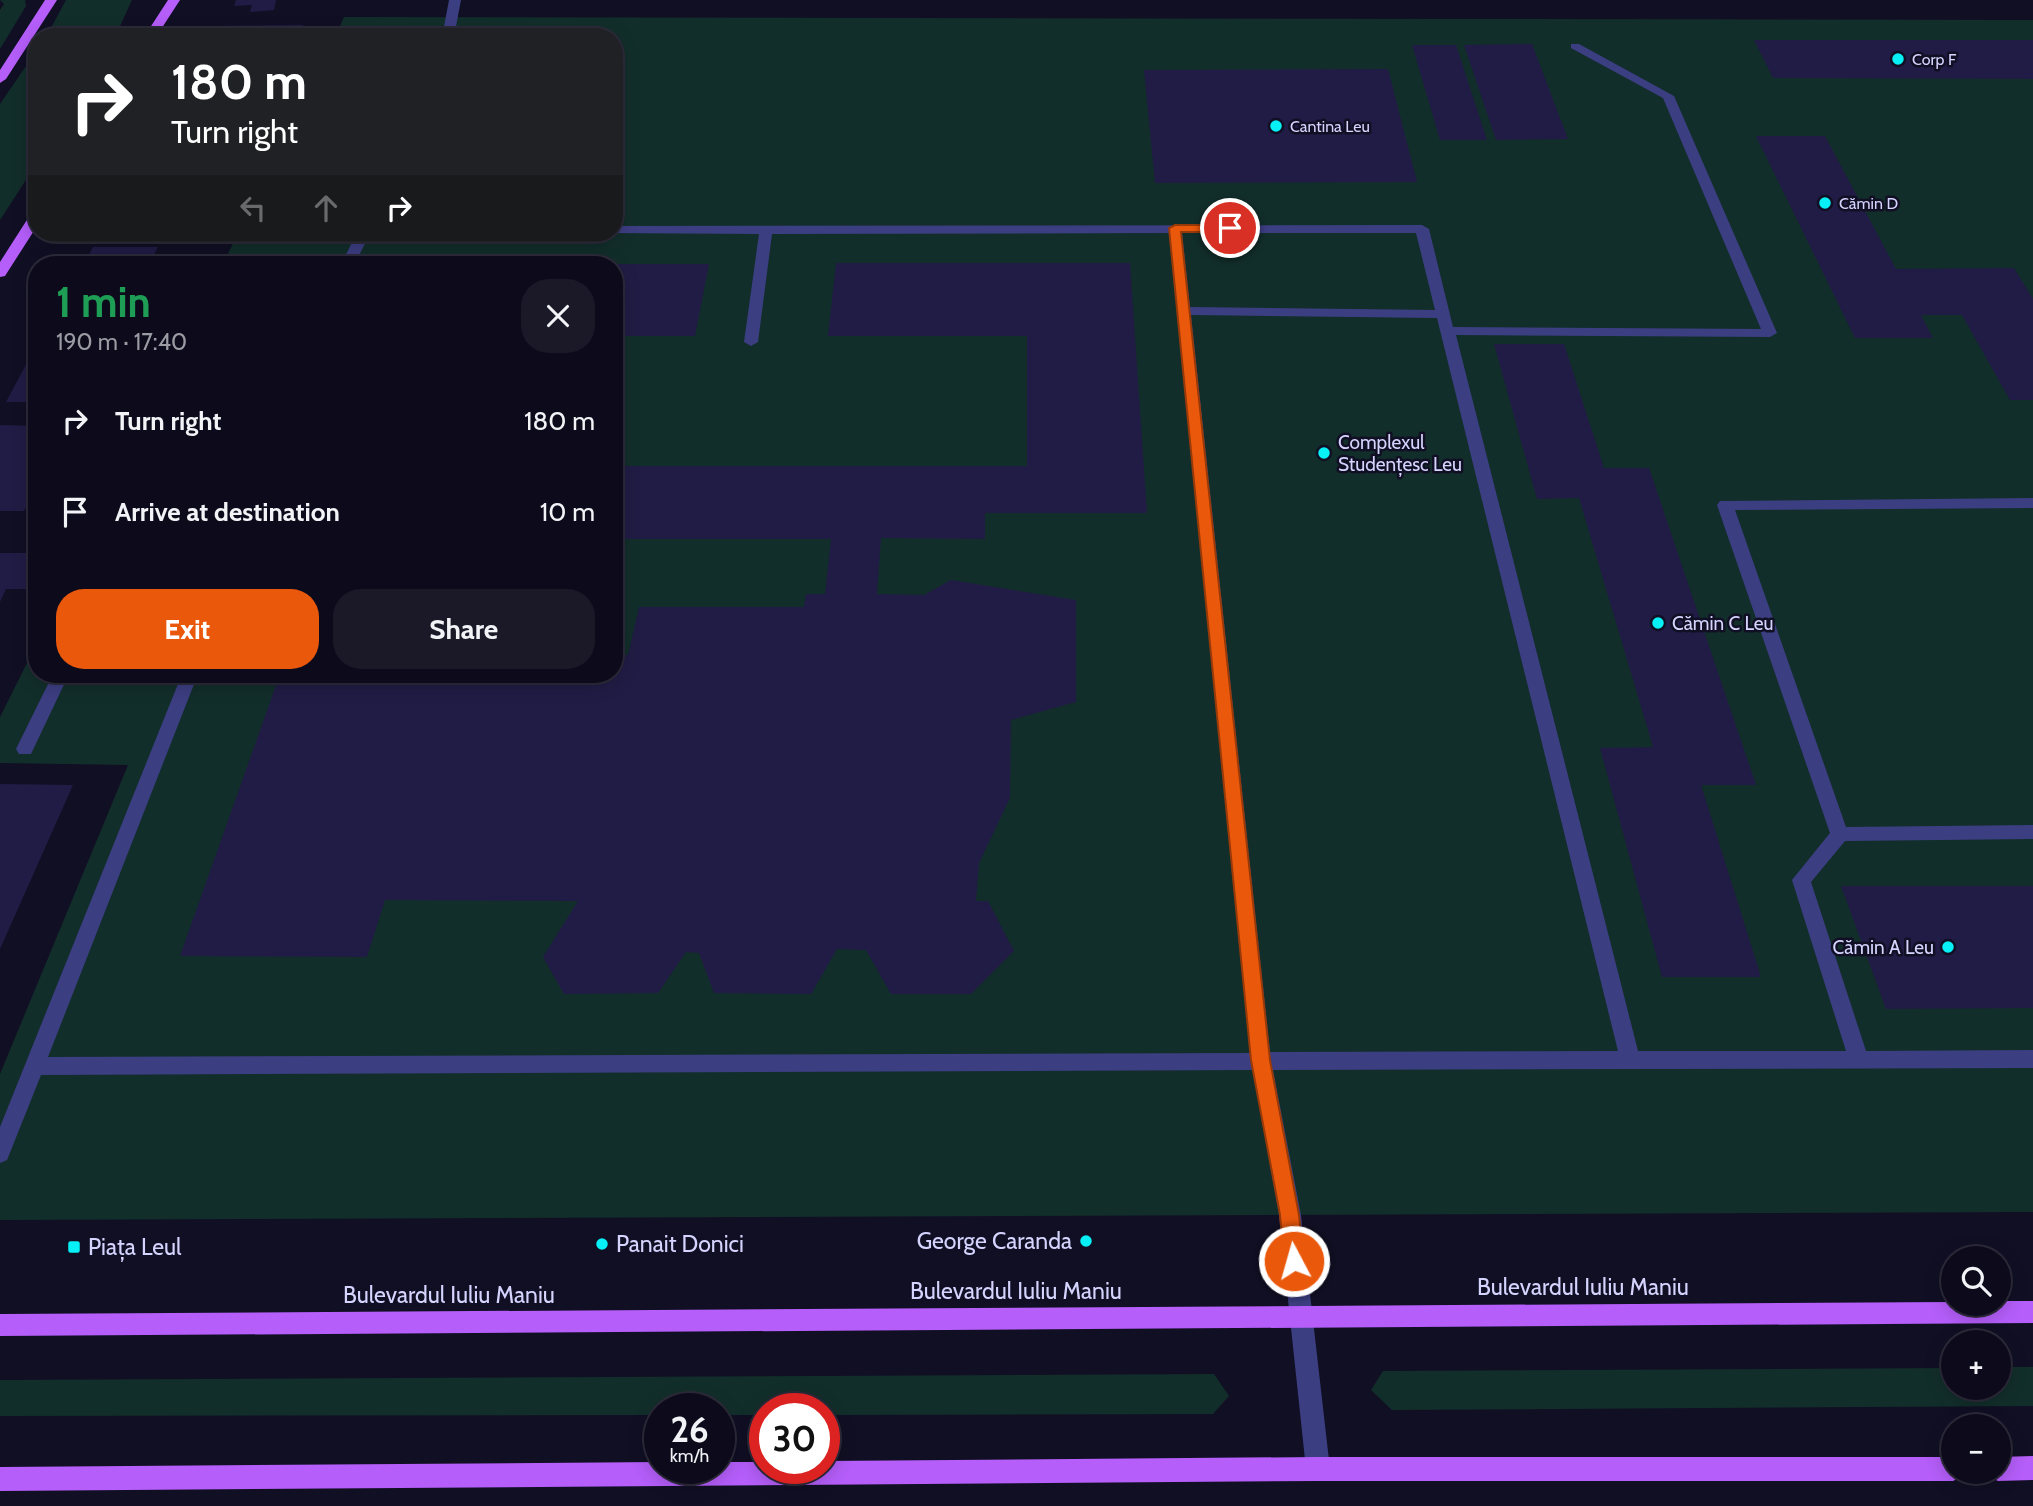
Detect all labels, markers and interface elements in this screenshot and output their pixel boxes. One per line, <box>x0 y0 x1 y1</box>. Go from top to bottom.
place label: Corp F <box>1912 50 1957 69</box>
marker: Corp F <box>1890 51 1906 67</box>
text: 180 m <box>171 52 307 111</box>
icon: right <box>56 56 147 147</box>
text: Turn right <box>171 112 298 151</box>
place label: Cantina Leu <box>1290 117 1370 136</box>
marker: Cantina Leu <box>1268 118 1284 134</box>
icon: left <box>234 189 272 227</box>
icon: ahead <box>307 189 345 227</box>
icon: right <box>380 189 418 227</box>
place label: Cămin D <box>1839 194 1898 213</box>
marker: Cămin D <box>1817 195 1833 211</box>
pin <box>1200 198 1260 258</box>
icon: arrive <box>1211 209 1249 247</box>
text: 1 min <box>56 276 151 328</box>
button: close <box>521 279 595 353</box>
text: 190 m · 17:40 <box>56 328 187 356</box>
icon: right <box>56 402 94 440</box>
text: Turn right <box>115 405 221 437</box>
text: 180 m <box>524 405 595 437</box>
place label: Complexul Studențesc Leu <box>1338 431 1462 477</box>
marker: Complexul Studențesc Leu <box>1316 445 1332 461</box>
icon: arrive <box>56 493 94 531</box>
text: Arrive at destination <box>115 496 340 528</box>
text: 10 m <box>540 496 595 528</box>
button: Exit <box>56 589 319 669</box>
button: Share <box>333 589 595 669</box>
place label: Cămin C Leu <box>1672 612 1773 635</box>
marker: Cămin C Leu <box>1650 615 1666 631</box>
place label: Cămin A Leu <box>1833 936 1934 959</box>
marker: Cămin A Leu <box>1940 939 1956 955</box>
position arrow <box>1257 1224 1331 1298</box>
place label: George Caranda <box>917 1227 1072 1255</box>
place label: Panait Donici <box>616 1230 744 1258</box>
place label: Piața Leul <box>88 1233 182 1262</box>
marker: George Caranda <box>1078 1233 1094 1249</box>
marker: Panait Donici <box>594 1236 610 1252</box>
marker: Piața Leul <box>66 1239 82 1255</box>
map controls <box>1941 1246 2011 1484</box>
button: search <box>1941 1246 2011 1316</box>
street label: Bulevardul Iuliu Maniu <box>1477 1273 1689 1301</box>
street label: Bulevardul Iuliu Maniu <box>910 1277 1122 1305</box>
street label: Bulevardul Iuliu Maniu <box>343 1281 555 1309</box>
button: + <box>1941 1330 2011 1400</box>
speed limit sign: 30 <box>749 1393 840 1484</box>
text: 26 <box>670 1408 709 1451</box>
button: − <box>1941 1414 2011 1484</box>
text: km/h <box>670 1445 709 1467</box>

